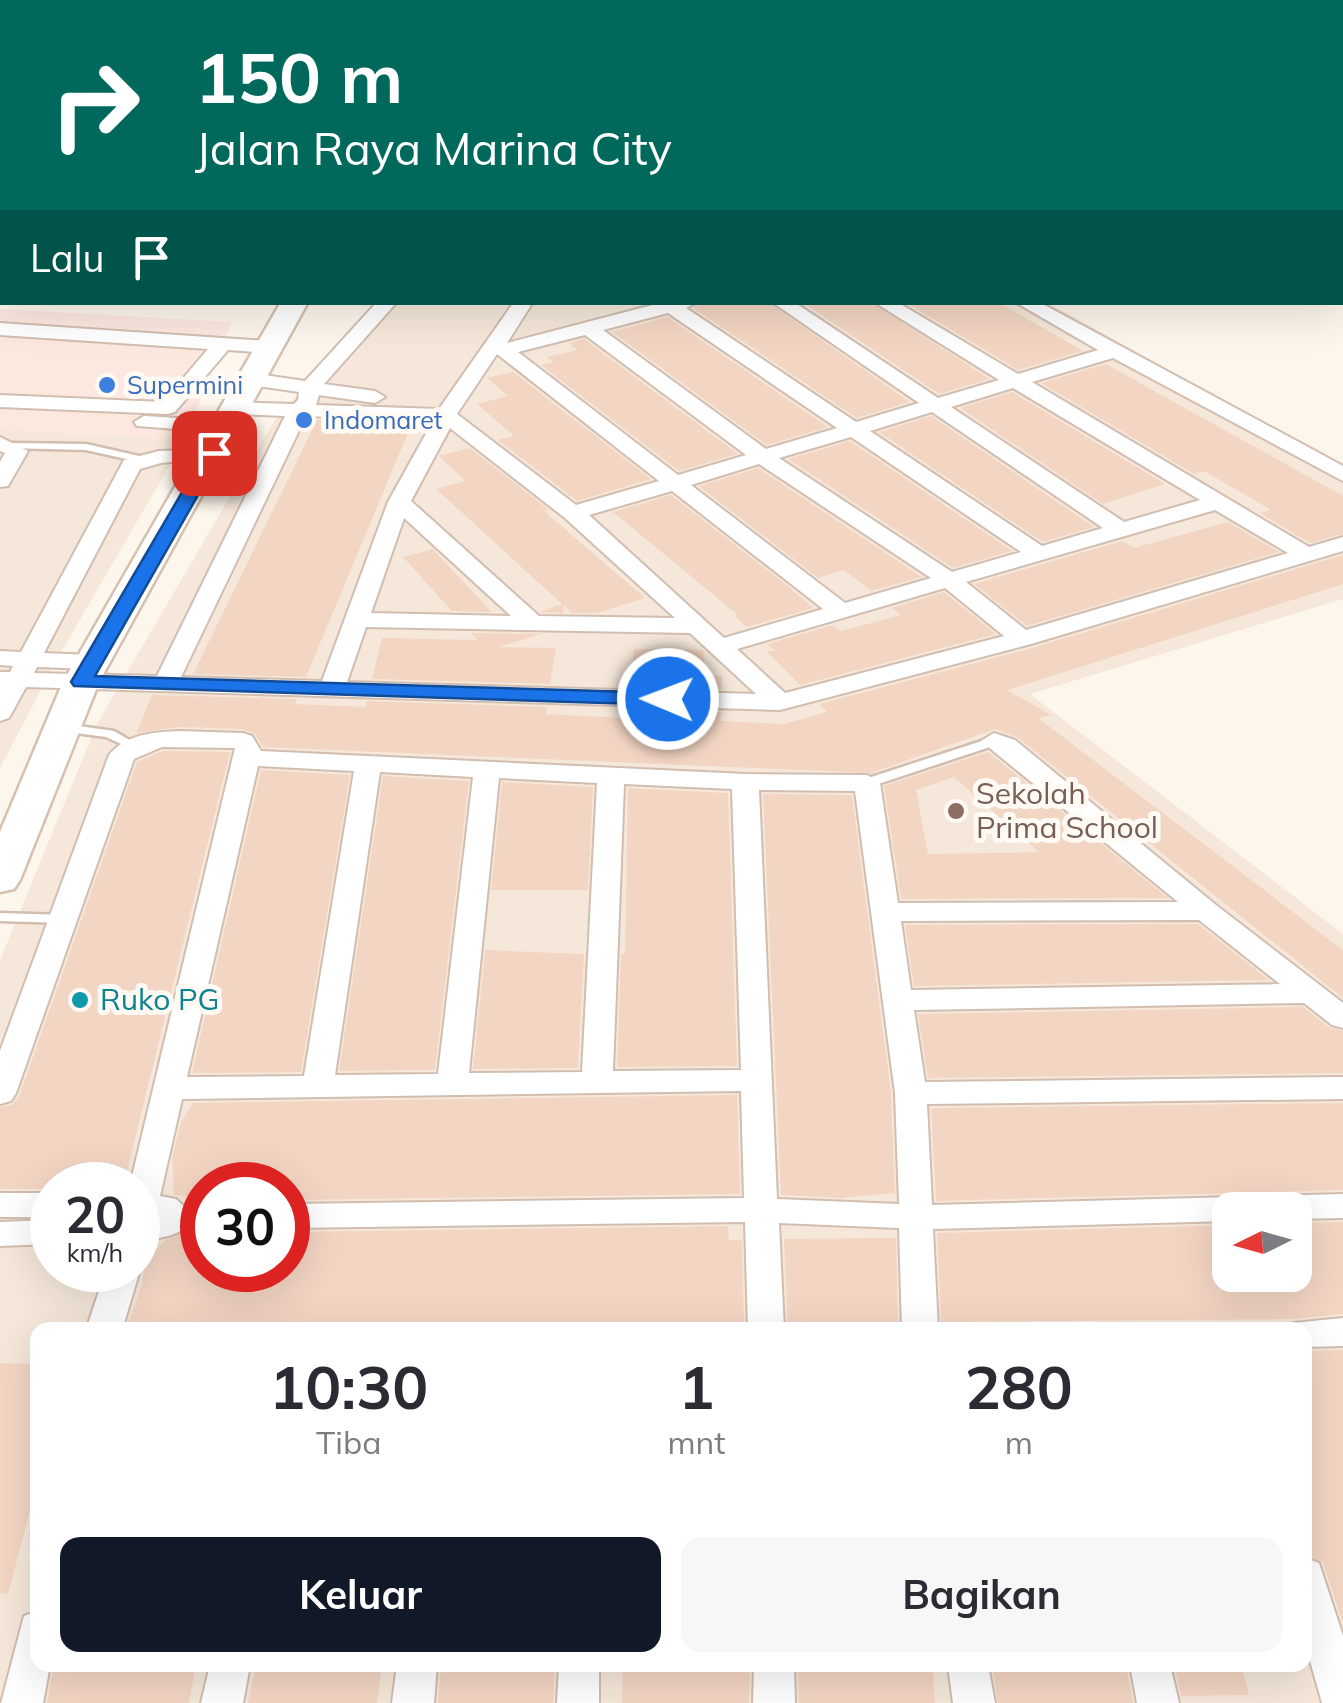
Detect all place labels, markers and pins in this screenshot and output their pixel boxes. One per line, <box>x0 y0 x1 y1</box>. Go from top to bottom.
place label: Supermini <box>127 369 243 400</box>
marker: Supermini <box>96 374 118 396</box>
place label: Indomaret <box>324 404 443 435</box>
marker: Indomaret <box>293 409 315 431</box>
pin <box>172 411 257 496</box>
place label: Sekolah Prima School <box>976 774 1158 846</box>
marker: Sekolah Prima School <box>945 800 967 822</box>
place label: Ruko PG <box>100 980 219 1018</box>
marker: Ruko PG <box>69 989 91 1011</box>

